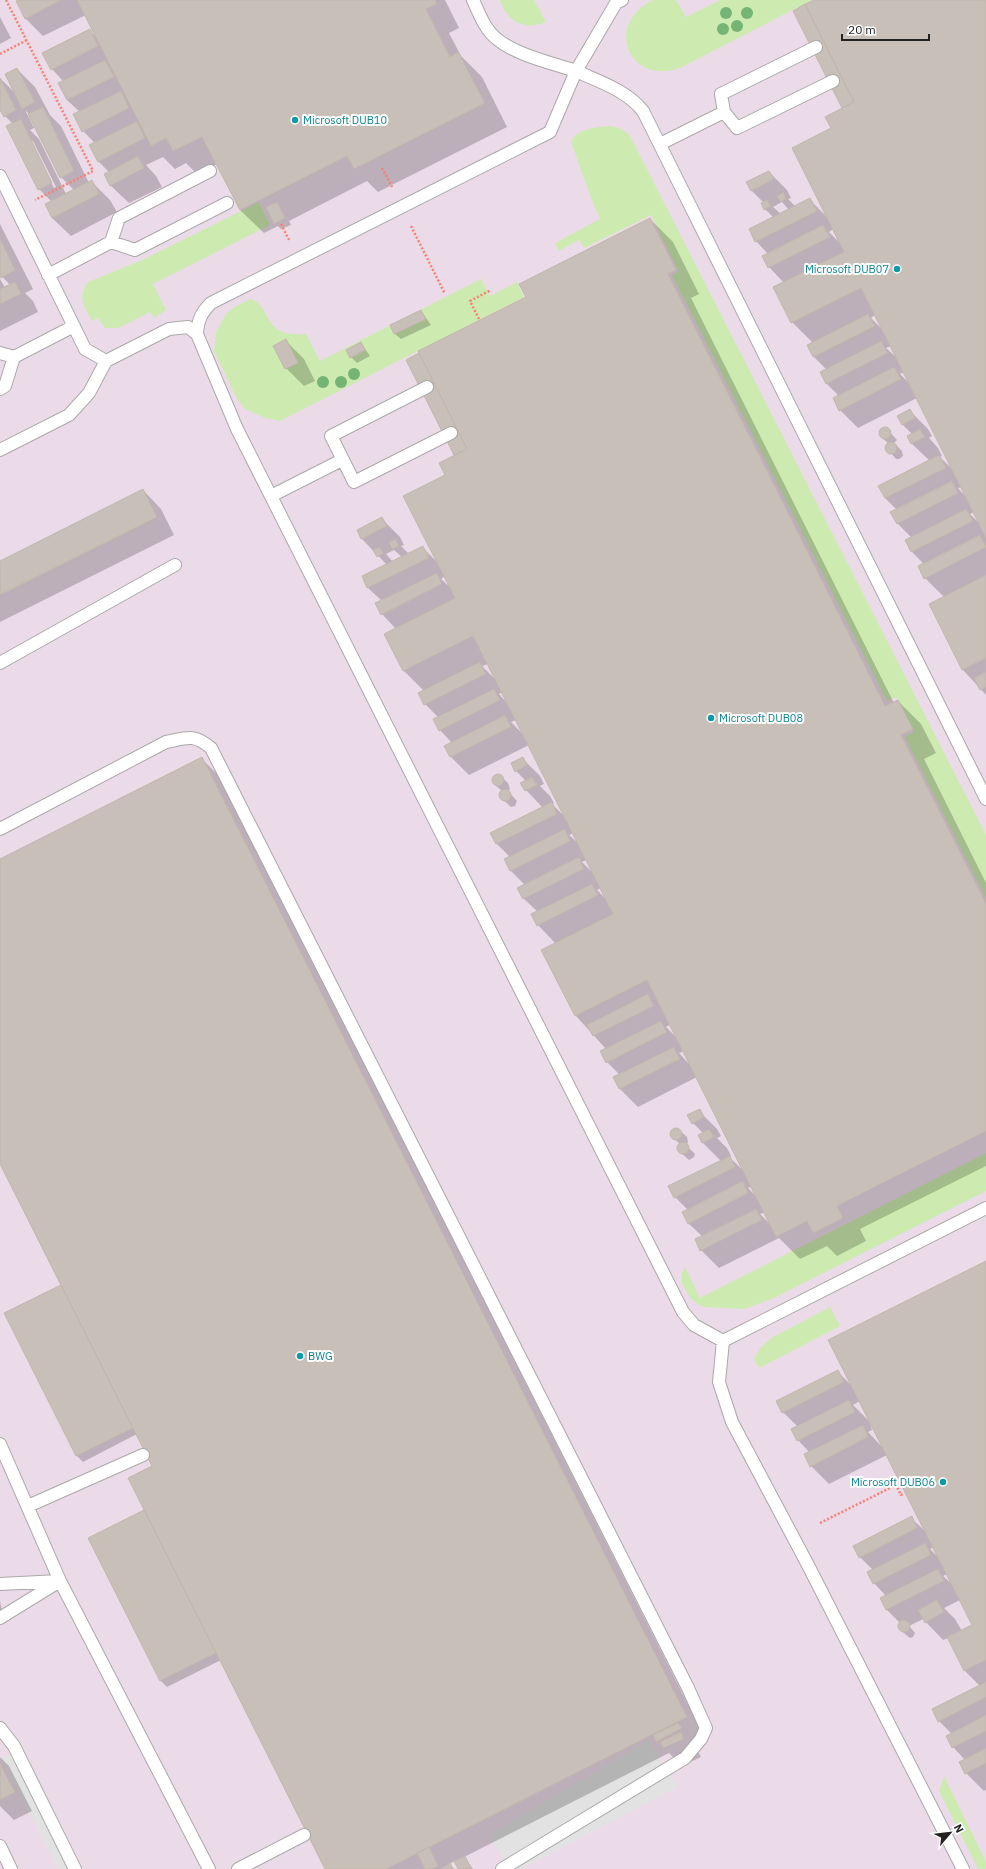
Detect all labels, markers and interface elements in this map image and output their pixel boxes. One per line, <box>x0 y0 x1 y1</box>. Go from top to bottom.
scale bar <box>842 16 929 42</box>
text: 20 m <box>848 22 876 37</box>
place label: Microsoft DUB10 <box>303 113 387 127</box>
marker: Microsoft DUB10 <box>290 115 300 125</box>
place label: Microsoft DUB07 <box>805 262 889 276</box>
marker: Microsoft DUB07 <box>892 264 902 274</box>
place label: Microsoft DUB08 <box>719 711 803 725</box>
marker: Microsoft DUB08 <box>706 713 716 723</box>
place label: BWG <box>308 1349 333 1363</box>
marker: BWG <box>295 1351 305 1361</box>
place label: Microsoft DUB06 <box>851 1475 935 1489</box>
marker: Microsoft DUB06 <box>938 1477 948 1487</box>
north arrow <box>930 1813 970 1853</box>
text: N <box>951 1822 967 1835</box>

